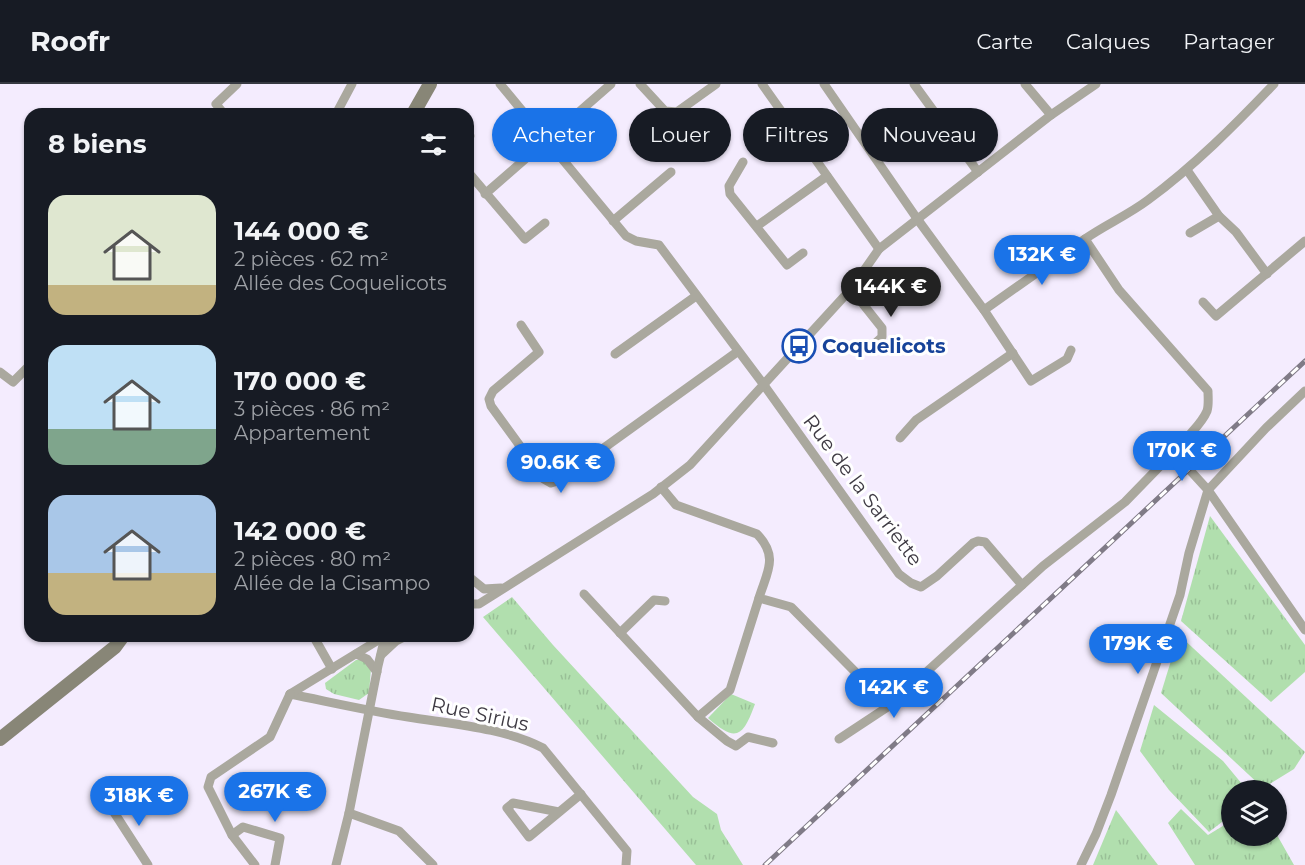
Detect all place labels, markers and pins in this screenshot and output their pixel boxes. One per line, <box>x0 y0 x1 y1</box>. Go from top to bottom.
pin: 132K € <box>993 235 1091 286</box>
pin: 144K € <box>842 267 940 318</box>
bus stop icon: Coquelicots <box>781 328 817 364</box>
place label: Coquelicots <box>822 334 946 358</box>
pin: 170K € <box>1133 431 1231 482</box>
pin: 90.6K € <box>506 443 616 494</box>
pin: 179K € <box>1089 624 1187 675</box>
pin: 142K € <box>845 668 943 719</box>
pin: 267K € <box>226 772 324 823</box>
pin: 318K € <box>90 776 188 827</box>

